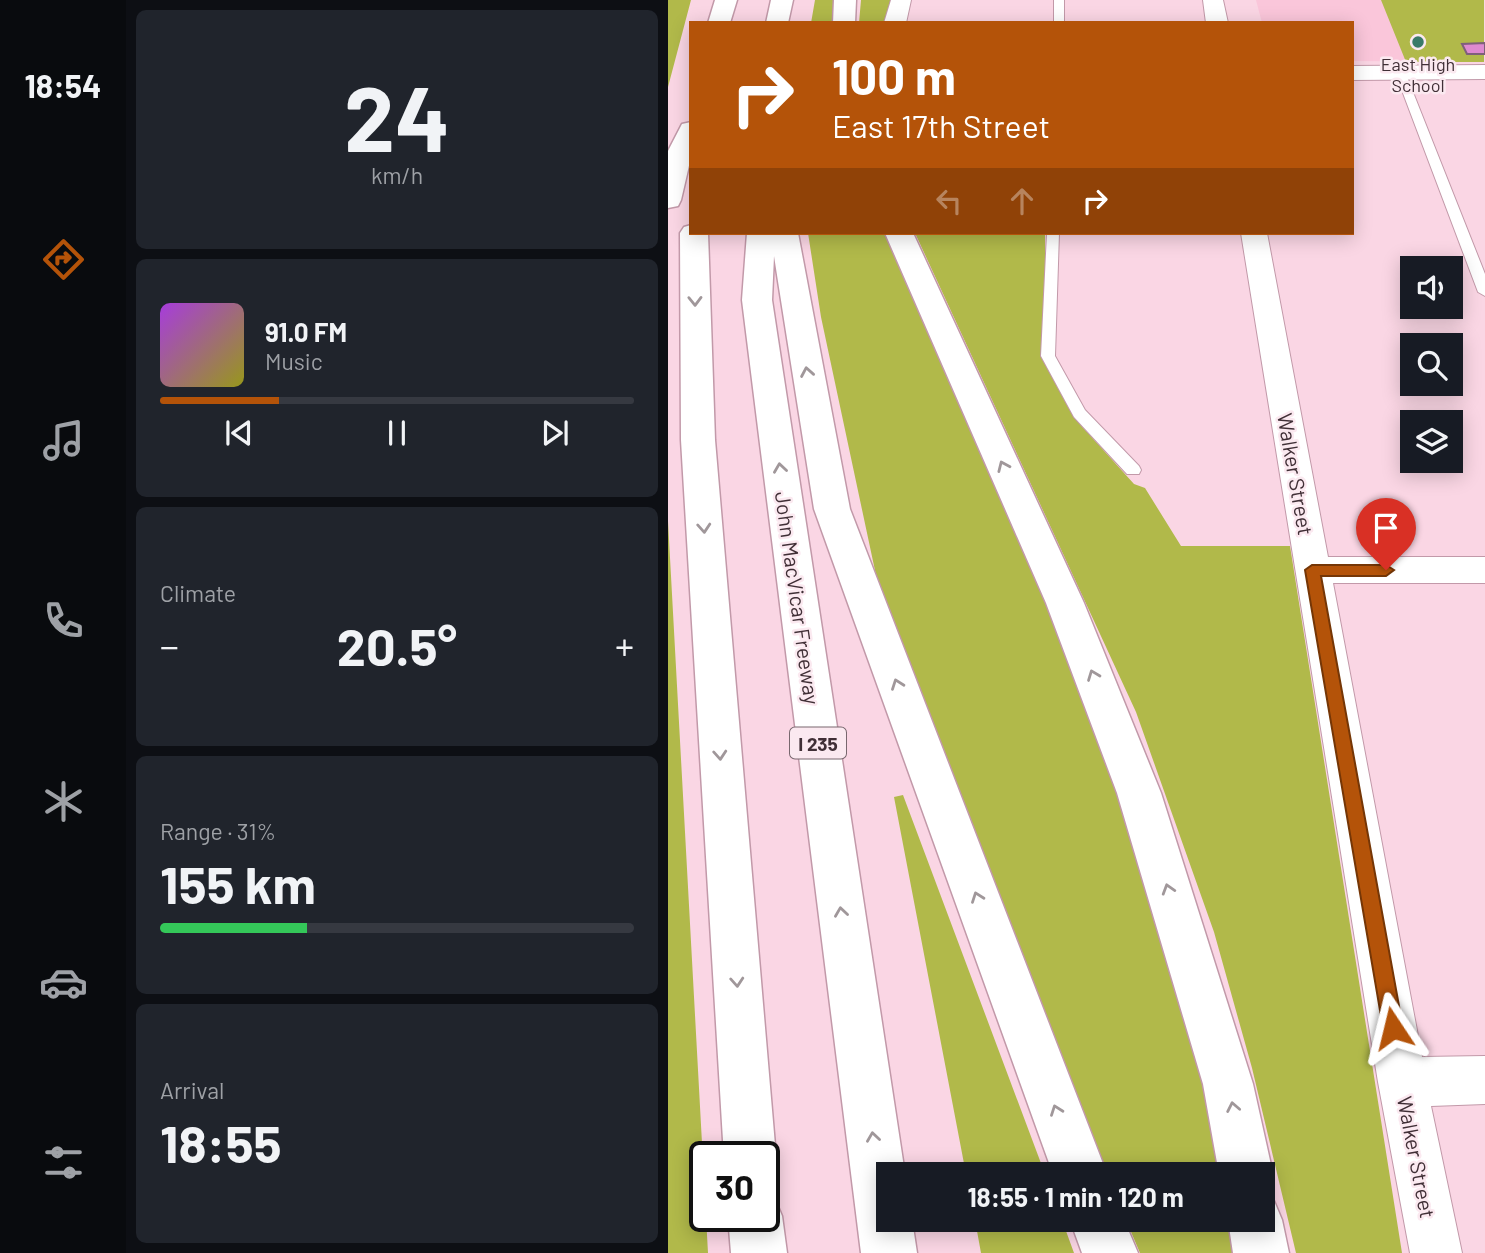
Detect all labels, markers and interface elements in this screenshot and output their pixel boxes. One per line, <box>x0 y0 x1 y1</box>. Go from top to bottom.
marker: East High School <box>1410 34 1426 50</box>
text: 100 m <box>832 46 956 105</box>
icon: right <box>717 49 808 140</box>
place label: East High School <box>1381 53 1455 96</box>
text: 24 <box>344 61 450 170</box>
text: 18:54 <box>25 66 101 104</box>
text: East 17th Street <box>832 106 1050 144</box>
text: km/h <box>371 161 423 189</box>
icon: left <box>930 182 968 220</box>
icon: ahead <box>1003 182 1041 220</box>
icon: right <box>1076 182 1114 220</box>
icon: directions <box>39 235 88 284</box>
map controls <box>1400 256 1463 473</box>
button: sound <box>1400 256 1463 319</box>
one-way arrow <box>687 296 703 307</box>
text: 91.0 FM <box>265 316 347 347</box>
button: search <box>1400 333 1463 396</box>
text: Music <box>265 347 323 375</box>
one-way arrow <box>801 366 816 378</box>
button: layers <box>1400 410 1463 473</box>
street label: Walker Street <box>1273 411 1319 537</box>
icon: previous <box>220 414 258 452</box>
icon: pause <box>378 414 416 452</box>
icon: next <box>536 414 574 452</box>
icon: music <box>39 416 88 465</box>
one-way arrow <box>997 461 1011 473</box>
one-way arrow <box>773 462 788 474</box>
street label: John MacVicar Freeway <box>771 490 825 706</box>
pin <box>1356 498 1416 570</box>
icon: arrive <box>1367 509 1405 547</box>
one-way arrow <box>696 523 711 534</box>
text: Climate <box>160 579 236 607</box>
icon: phone <box>39 596 88 645</box>
text: 20.5° <box>337 614 457 676</box>
text: − <box>160 622 179 668</box>
text: + <box>615 622 634 668</box>
one-way arrow <box>1087 669 1101 681</box>
one-way arrow <box>891 678 905 690</box>
road number: I 235 <box>790 728 846 758</box>
one-way arrow <box>713 750 728 761</box>
icon: climate <box>39 777 88 826</box>
text: Range · 31% <box>160 817 276 845</box>
text: 155 km <box>160 852 316 914</box>
one-way arrow <box>1162 884 1177 896</box>
one-way arrow <box>971 892 985 904</box>
one-way arrow <box>834 906 849 917</box>
icon: car <box>39 958 88 1007</box>
one-way arrow <box>729 977 744 988</box>
position arrow <box>1356 991 1430 1065</box>
text: Arrival <box>160 1076 224 1104</box>
street label: Walker Street <box>1393 1094 1441 1220</box>
one-way arrow <box>1226 1101 1241 1113</box>
one-way arrow <box>1050 1105 1064 1117</box>
text: 18:55 <box>160 1111 282 1173</box>
one-way arrow <box>865 1131 880 1143</box>
icon: filters <box>39 1138 88 1187</box>
speed limit sign: 30 <box>689 1141 780 1232</box>
text: 18:55 · 1 min · 120 m <box>967 1181 1184 1212</box>

